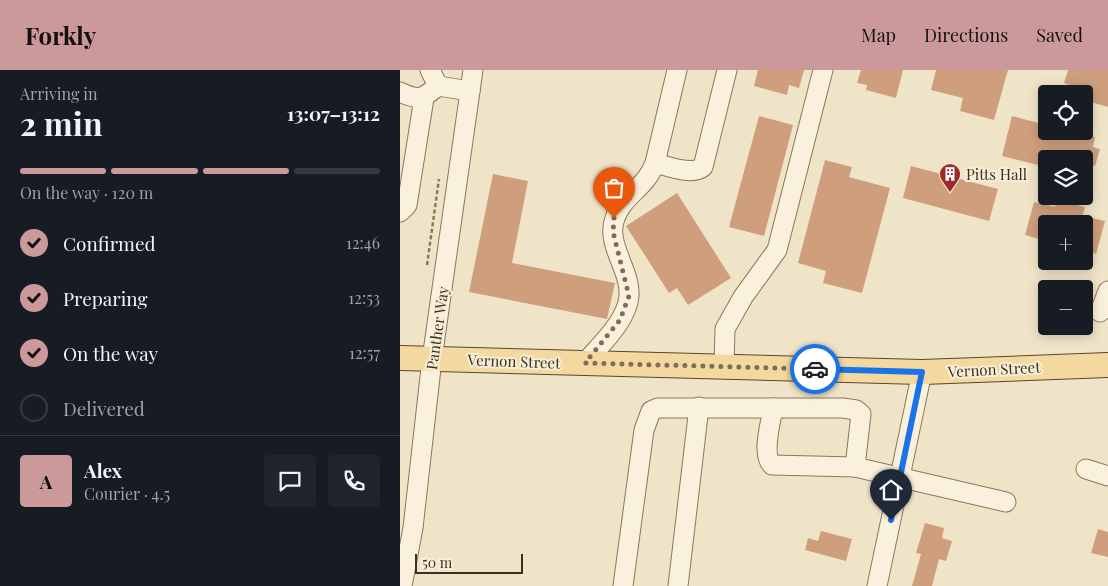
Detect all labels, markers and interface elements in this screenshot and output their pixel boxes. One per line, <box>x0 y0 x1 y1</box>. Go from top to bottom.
text: Forkly <box>25 19 96 51</box>
text: Map <box>861 23 896 47</box>
text: Directions <box>924 23 1008 47</box>
text: Saved <box>1036 23 1083 47</box>
text: Arriving in <box>20 83 98 104</box>
map controls <box>1038 85 1093 335</box>
button: locate <box>1038 85 1093 140</box>
text: 13:07–13:12 <box>287 100 380 126</box>
text: 2 min <box>20 101 103 144</box>
button: layers <box>1038 150 1093 205</box>
building icon: Pitts Hall <box>938 162 962 193</box>
place label: Pitts Hall <box>966 164 1027 184</box>
pin <box>593 167 635 218</box>
icon: bag <box>600 174 628 202</box>
text: On the way · 120 m <box>20 182 153 203</box>
button: + <box>1038 215 1093 270</box>
icon: check <box>20 229 48 257</box>
text: Confirmed <box>63 230 156 256</box>
text: 12:46 <box>346 232 380 253</box>
button: − <box>1038 280 1093 335</box>
icon: check <box>20 284 48 312</box>
street label: Panther Way <box>421 284 453 371</box>
text: Preparing <box>63 285 148 311</box>
text: 12:53 <box>348 287 380 308</box>
icon: check <box>20 339 48 367</box>
text: On the way <box>63 340 158 366</box>
text: 12:57 <box>349 342 380 363</box>
courier <box>790 344 840 394</box>
street label: Vernon Street <box>466 349 561 373</box>
icon: car <box>801 355 829 383</box>
street label: Vernon Street <box>946 357 1042 381</box>
text: Delivered <box>63 395 145 421</box>
button: chat <box>264 455 316 507</box>
button: phone <box>328 455 380 507</box>
text: Alex <box>84 457 122 483</box>
text: A <box>40 468 52 494</box>
pin <box>870 469 912 520</box>
icon: home <box>877 476 905 504</box>
text: Courier · 4.5 <box>84 483 170 504</box>
scale bar <box>415 551 522 574</box>
text: 50 m <box>422 553 452 572</box>

